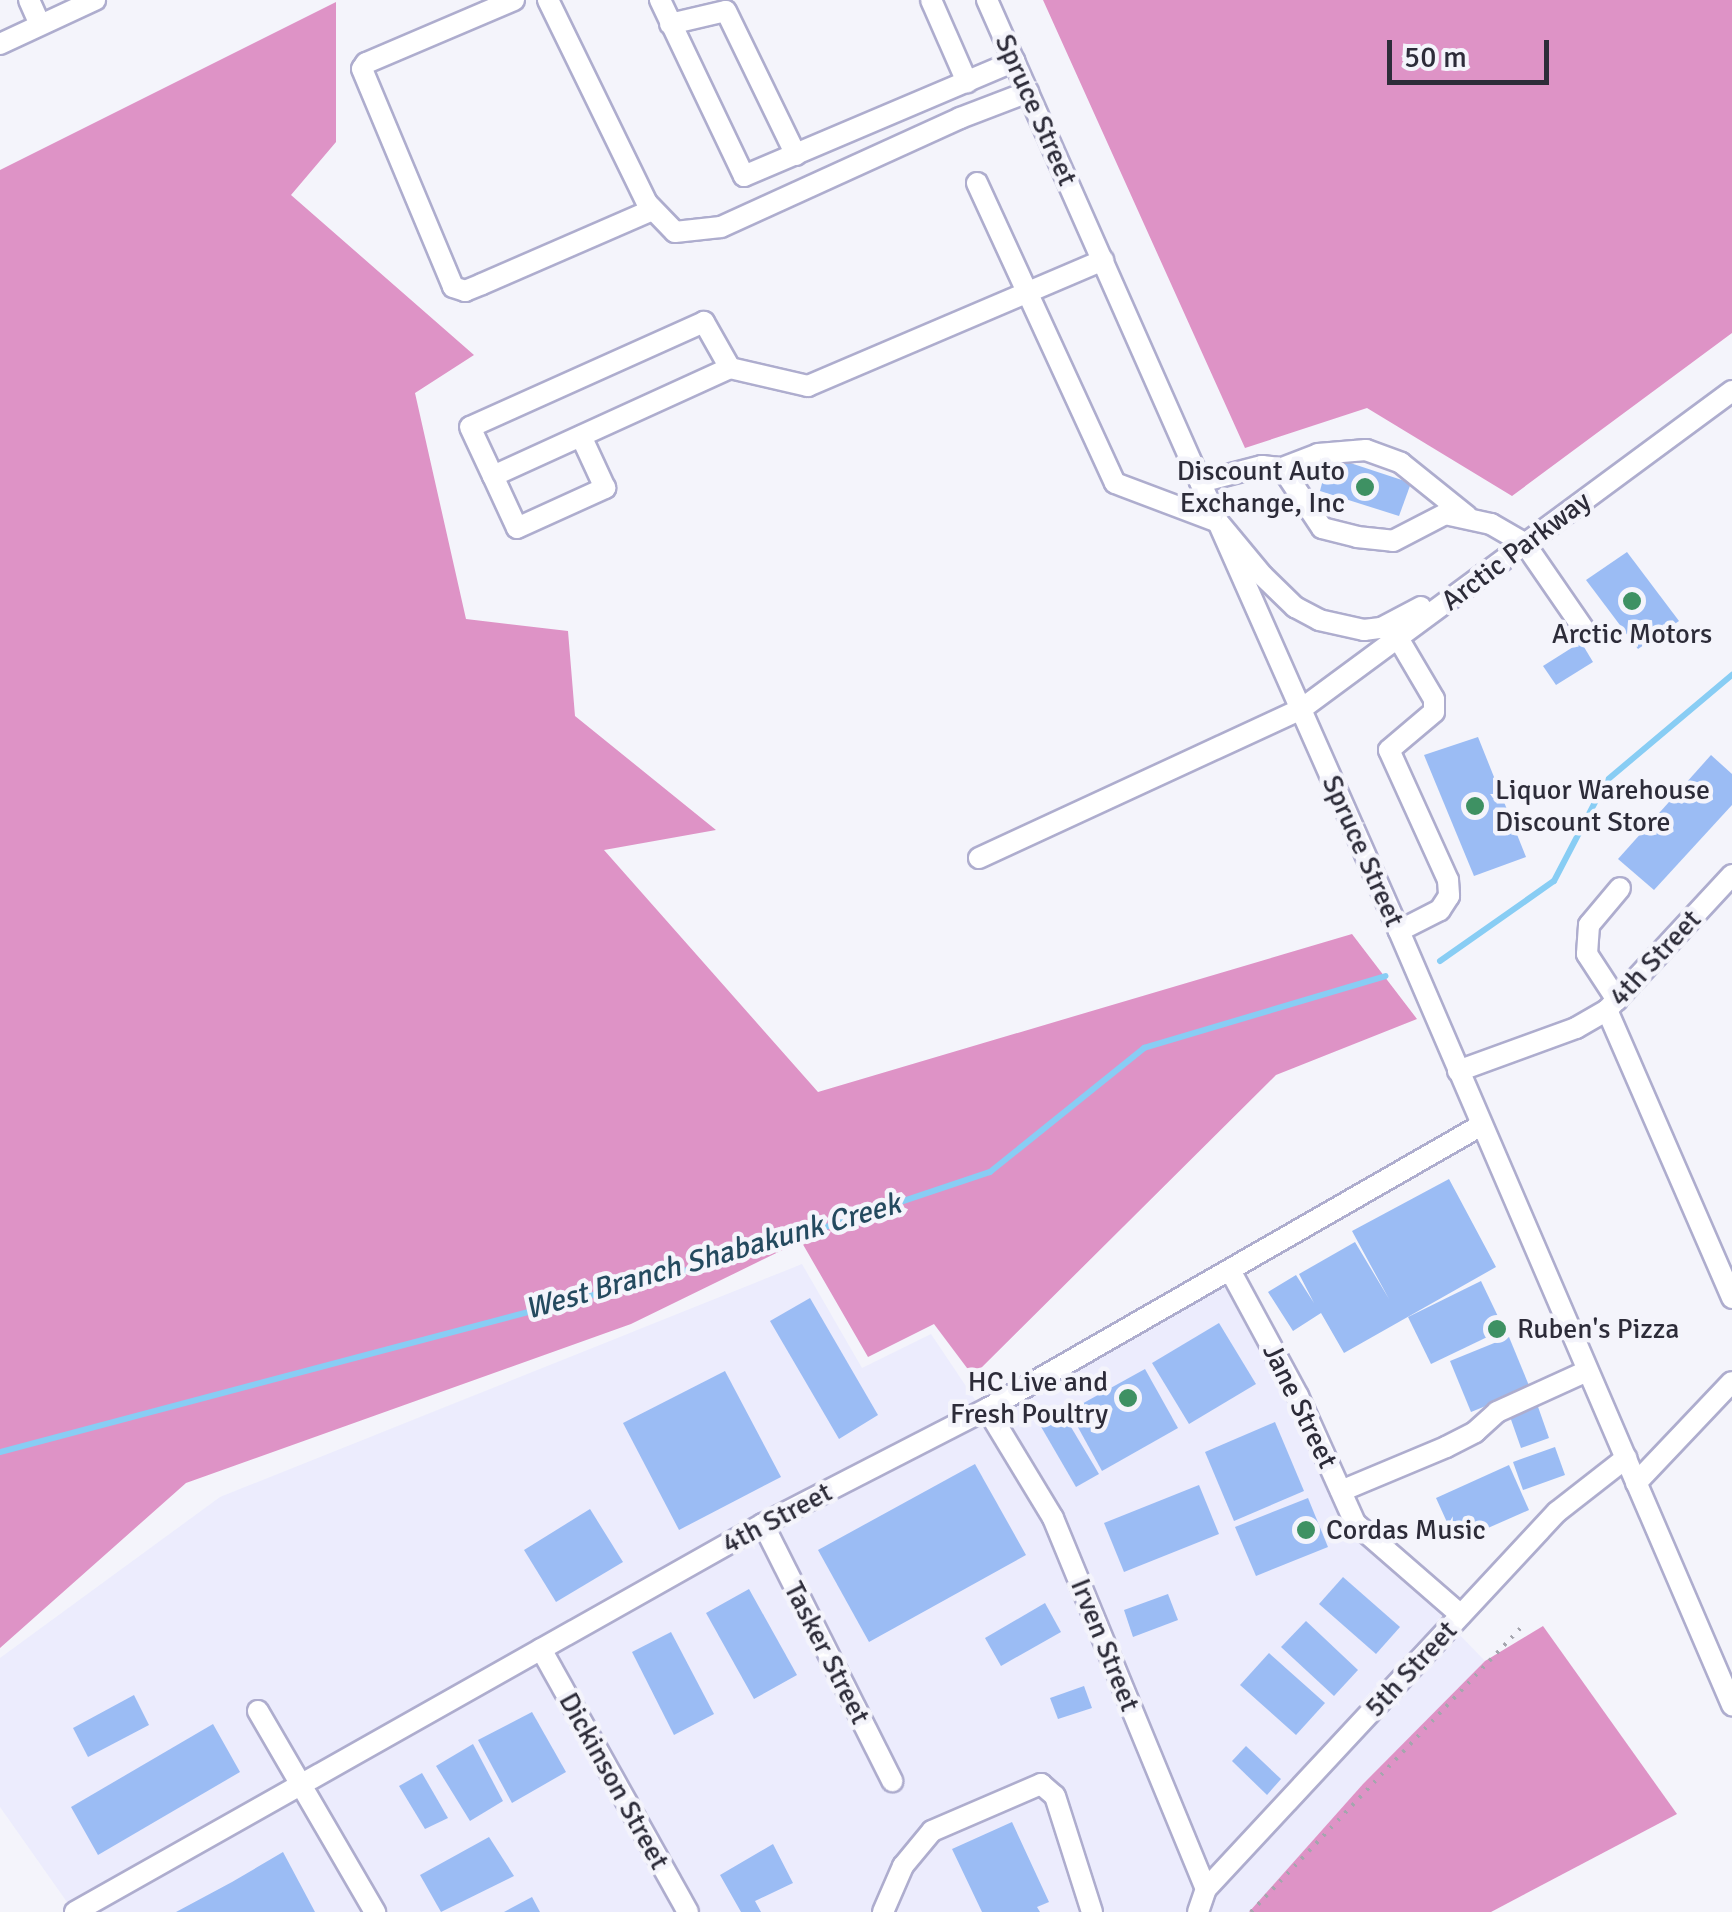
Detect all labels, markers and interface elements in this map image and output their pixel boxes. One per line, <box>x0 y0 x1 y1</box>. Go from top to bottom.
scale bar <box>1392 20 1554 82</box>
street label: Spruce Street <box>988 29 1084 191</box>
text: 50 m <box>1404 39 1467 76</box>
place label: Discount Auto Exchange, Inc <box>1177 454 1345 520</box>
marker: Discount Auto Exchange, Inc <box>1354 476 1376 498</box>
street label: Arctic Parkway <box>1435 484 1597 618</box>
marker: Arctic Motors <box>1621 590 1643 612</box>
place label: Arctic Motors <box>1552 617 1712 651</box>
street label: Spruce Street <box>1315 770 1411 932</box>
place label: Liquor Warehouse Discount Store <box>1495 773 1710 839</box>
marker: Liquor Warehouse Discount Store <box>1464 795 1486 817</box>
street label: 4th Street <box>1602 903 1708 1013</box>
water label: West Branch Shabakunk Creek <box>521 1186 905 1328</box>
place label: Ruben's Pizza <box>1517 1312 1679 1346</box>
marker: Ruben's Pizza <box>1486 1318 1508 1340</box>
street label: Jane Street <box>1255 1338 1345 1474</box>
place label: HC Live and Fresh Poultry <box>950 1365 1108 1431</box>
marker: HC Live and Fresh Poultry <box>1117 1387 1139 1409</box>
street label: 4th Street <box>716 1475 838 1561</box>
place label: Cordas Music <box>1326 1513 1486 1547</box>
marker: Cordas Music <box>1295 1519 1317 1541</box>
street label: Irven Street <box>1063 1574 1147 1716</box>
street label: Tasker Street <box>777 1576 877 1730</box>
street label: 5th Street <box>1358 1614 1464 1724</box>
street label: Dickinson Street <box>552 1687 676 1875</box>

